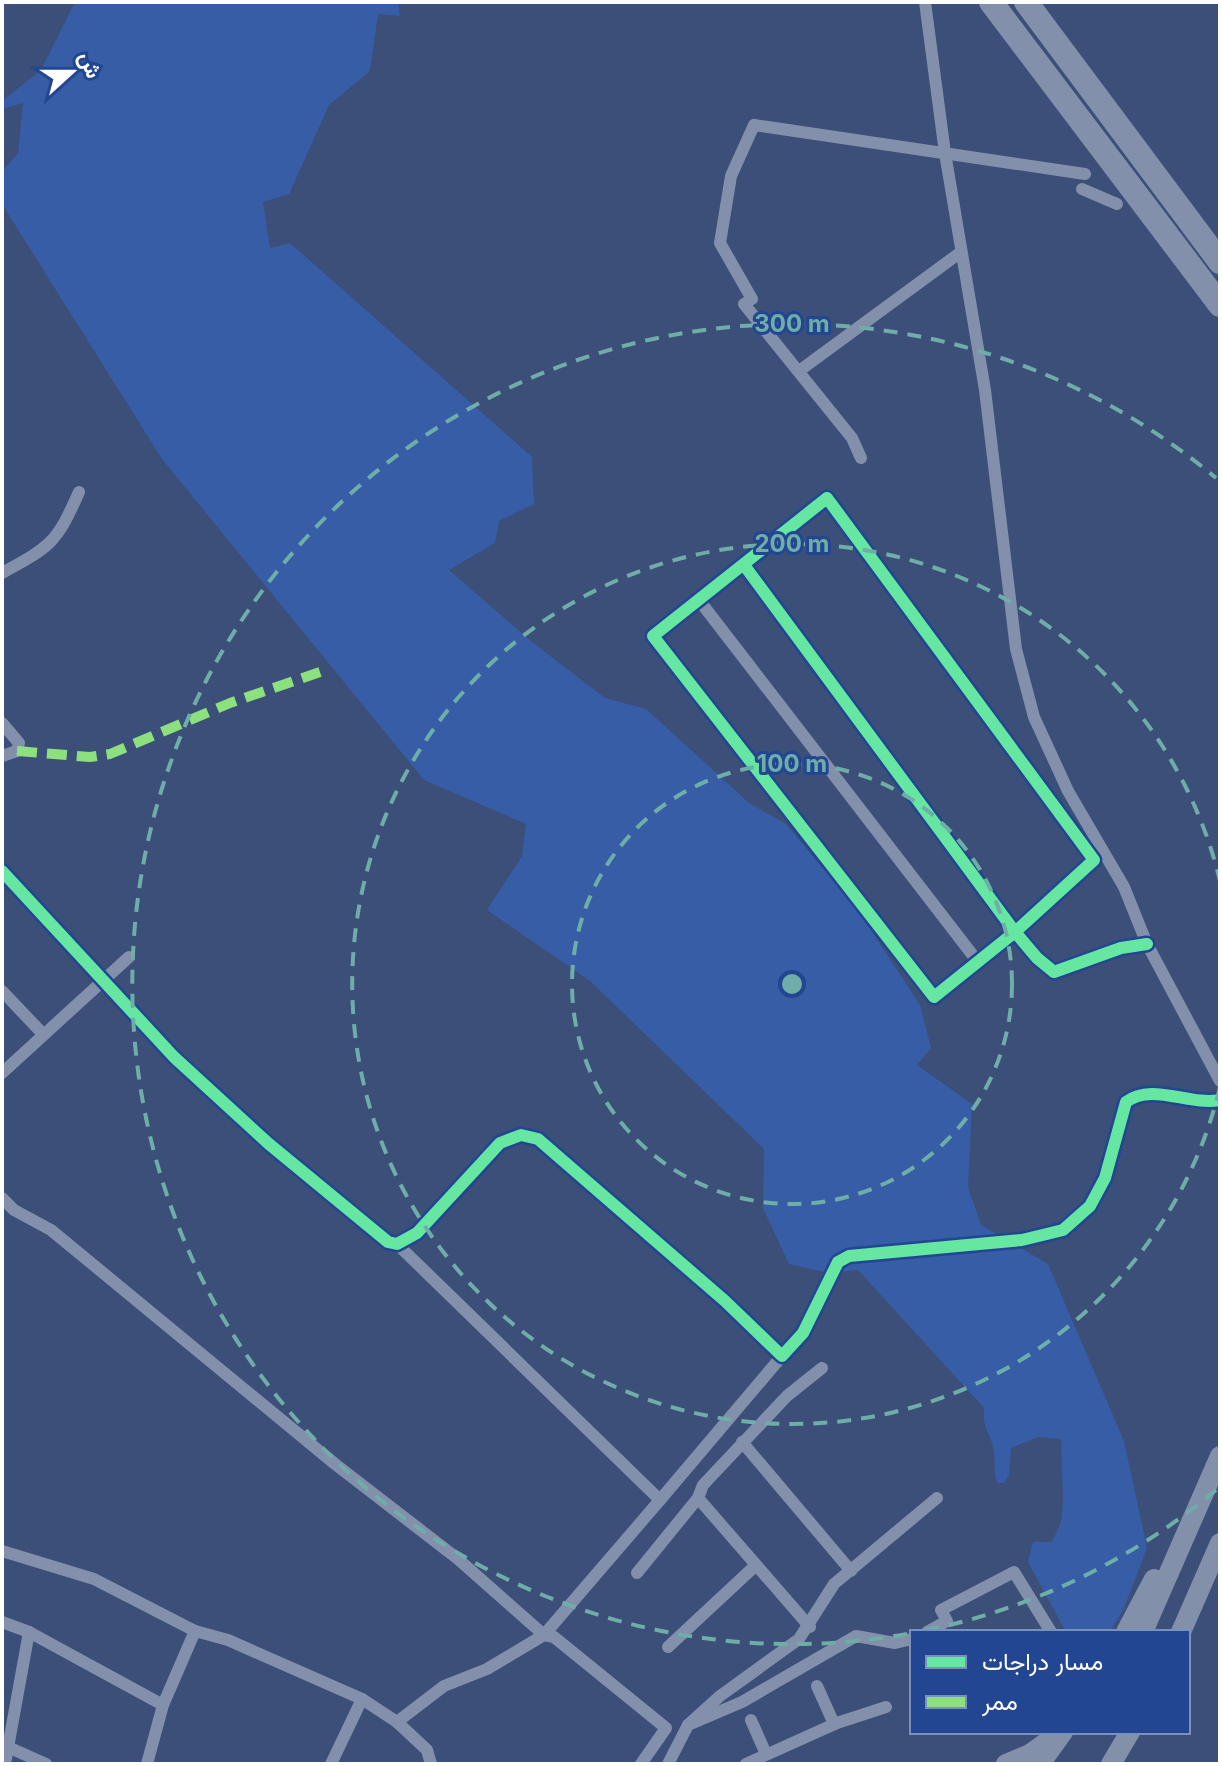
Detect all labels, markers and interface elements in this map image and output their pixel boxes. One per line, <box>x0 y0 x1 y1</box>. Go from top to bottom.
north arrow <box>32 32 112 112</box>
text: ش <box>73 48 108 82</box>
text: 300 m <box>754 309 830 338</box>
text: 200 m <box>754 529 830 558</box>
text: 100 m <box>757 749 827 778</box>
centre of rings <box>778 970 806 998</box>
legend <box>910 1630 1190 1734</box>
text: مسار دراجات <box>982 1647 1103 1677</box>
text: ممر <box>981 1687 1018 1717</box>

